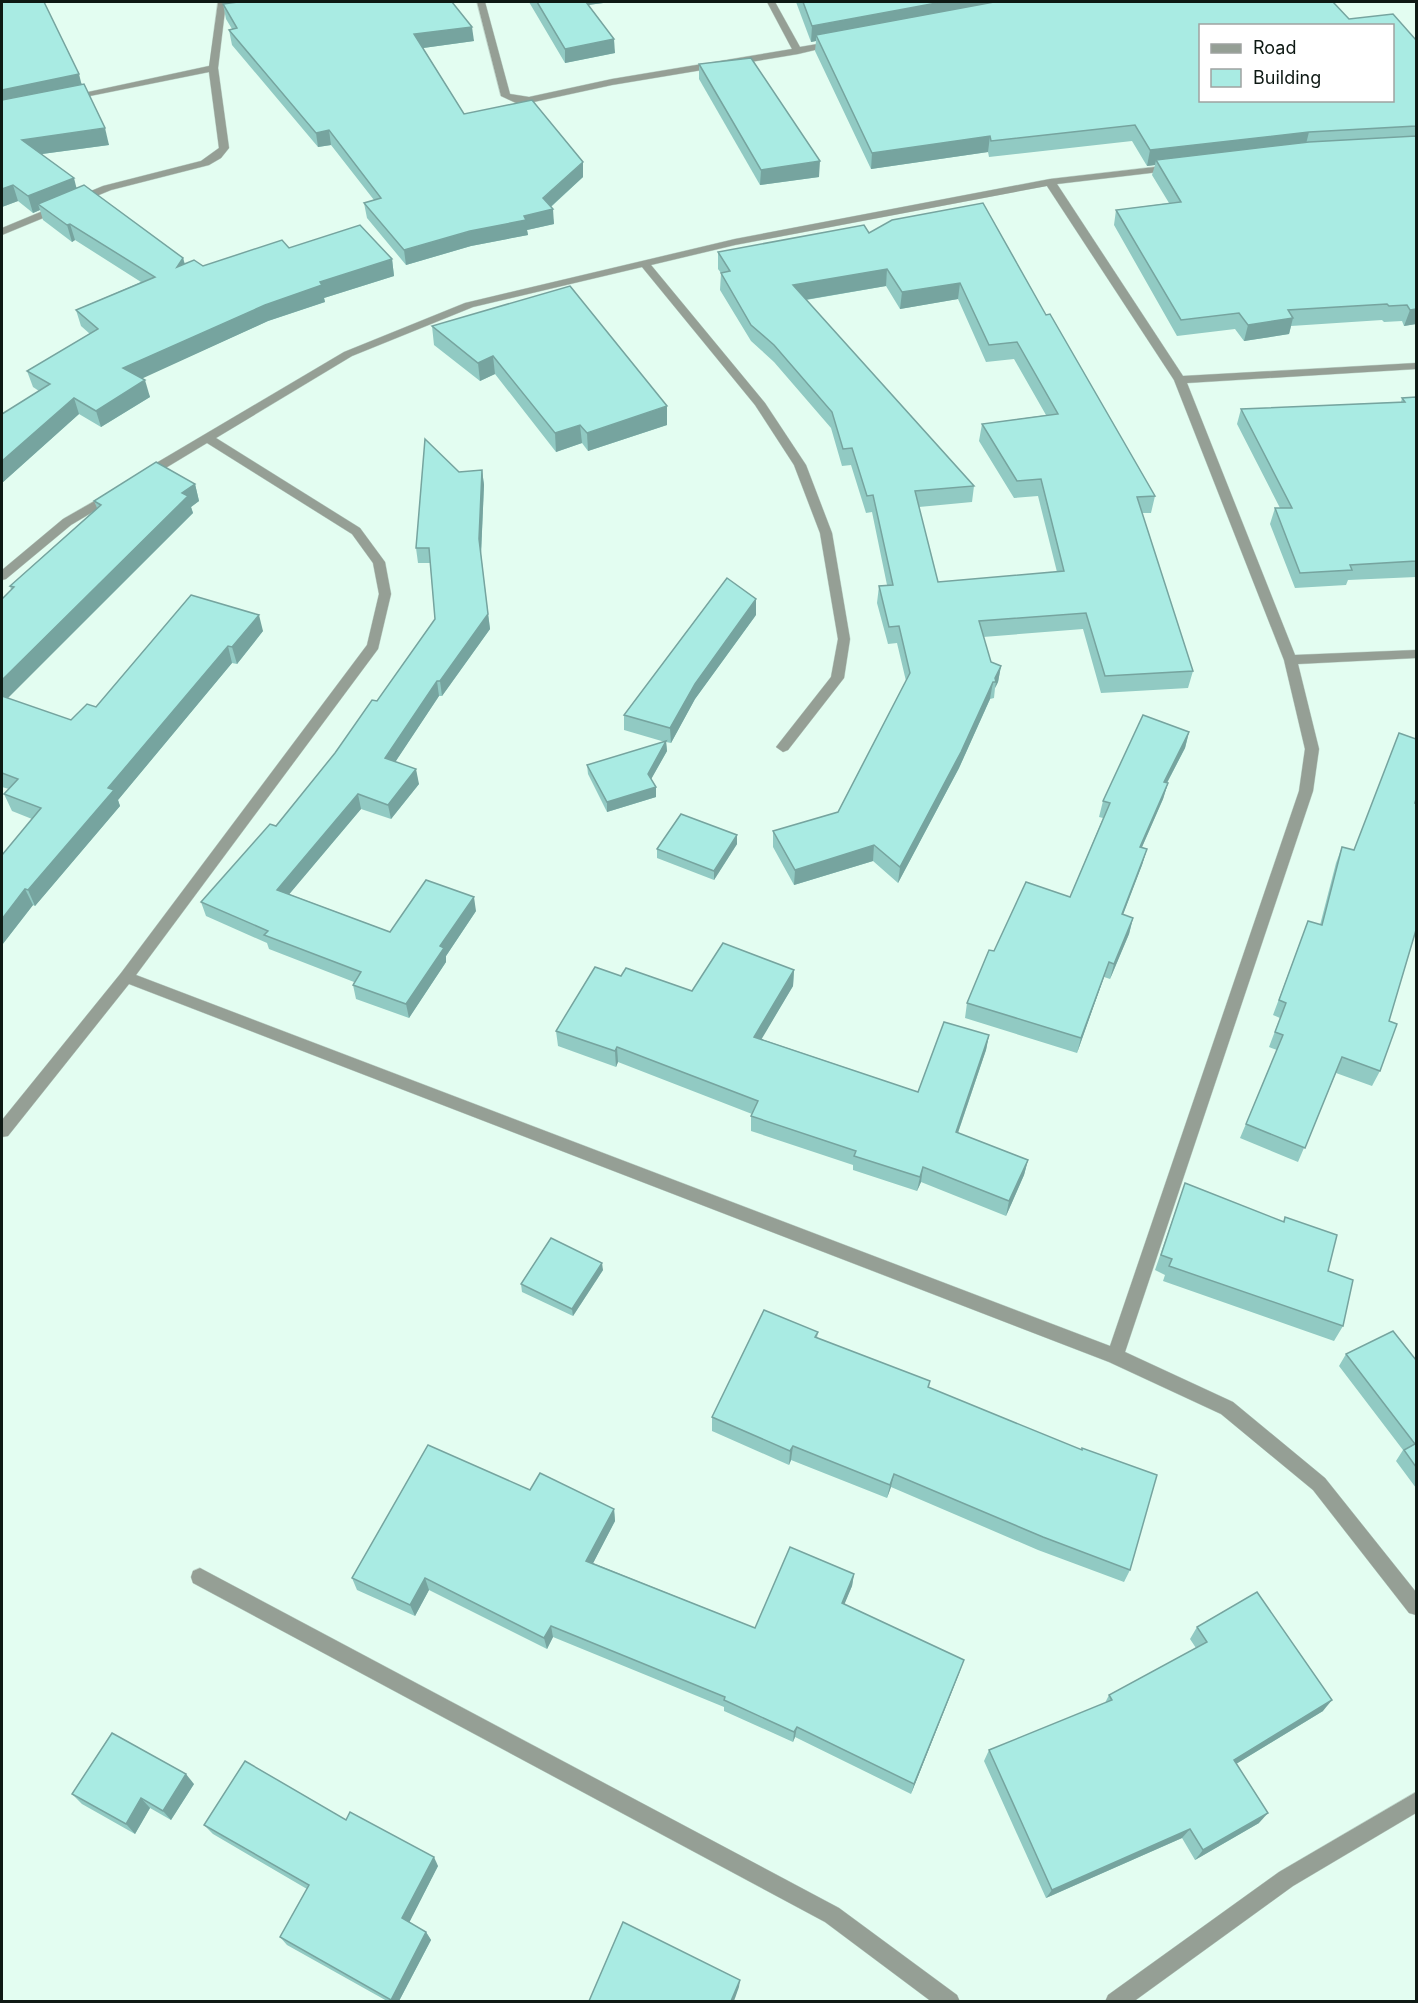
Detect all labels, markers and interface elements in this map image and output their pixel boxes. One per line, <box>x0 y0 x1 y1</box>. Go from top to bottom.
legend <box>1199 24 1394 102</box>
text: Road <box>1253 37 1296 58</box>
text: Building <box>1253 67 1321 88</box>

